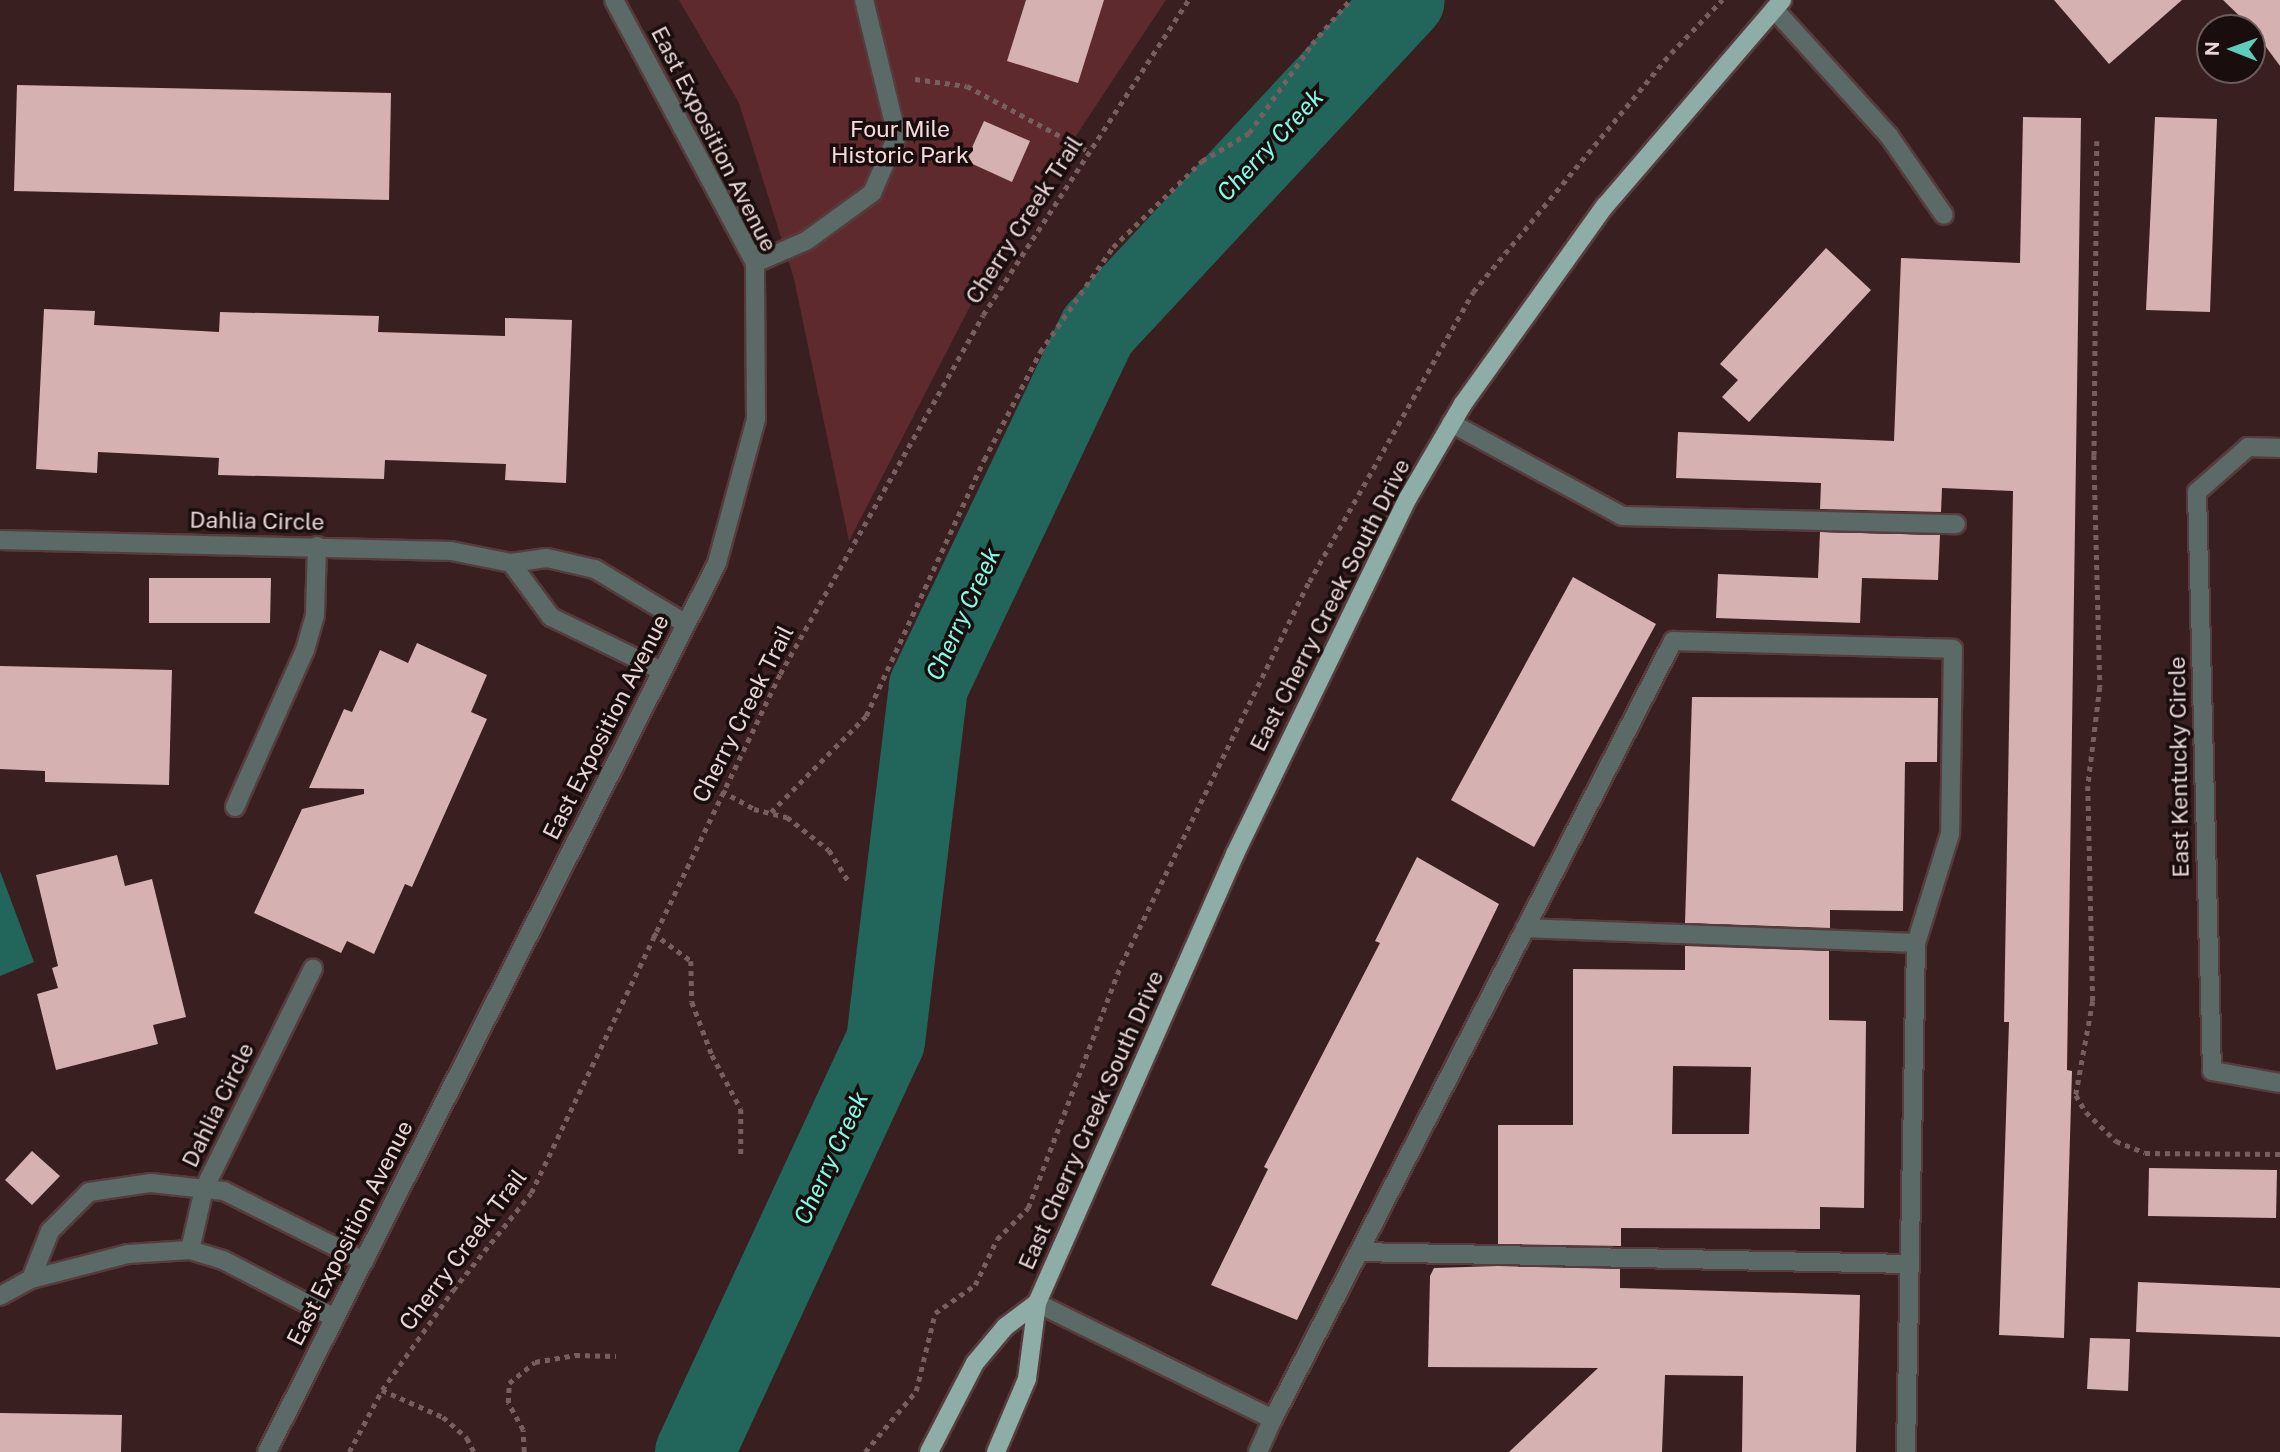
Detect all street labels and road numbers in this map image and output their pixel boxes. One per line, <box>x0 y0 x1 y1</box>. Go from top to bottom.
street label: East Exposition Avenue <box>645 22 783 256</box>
street label: Cherry Creek Trail <box>959 131 1089 309</box>
street label: East Cherry Creek South Drive <box>1244 454 1416 756</box>
street label: Dahlia Circle <box>189 506 325 536</box>
street label: East Exposition Avenue <box>537 610 675 844</box>
street label: Cherry Creek Trail <box>687 621 799 807</box>
street label: East Kentucky Circle <box>2163 656 2195 878</box>
street label: East Cherry Creek South Drive <box>1012 966 1170 1274</box>
street label: Dahlia Circle <box>176 1038 260 1172</box>
street label: East Exposition Avenue <box>281 1116 419 1350</box>
street label: Cherry Creek Trail <box>393 1164 533 1336</box>

